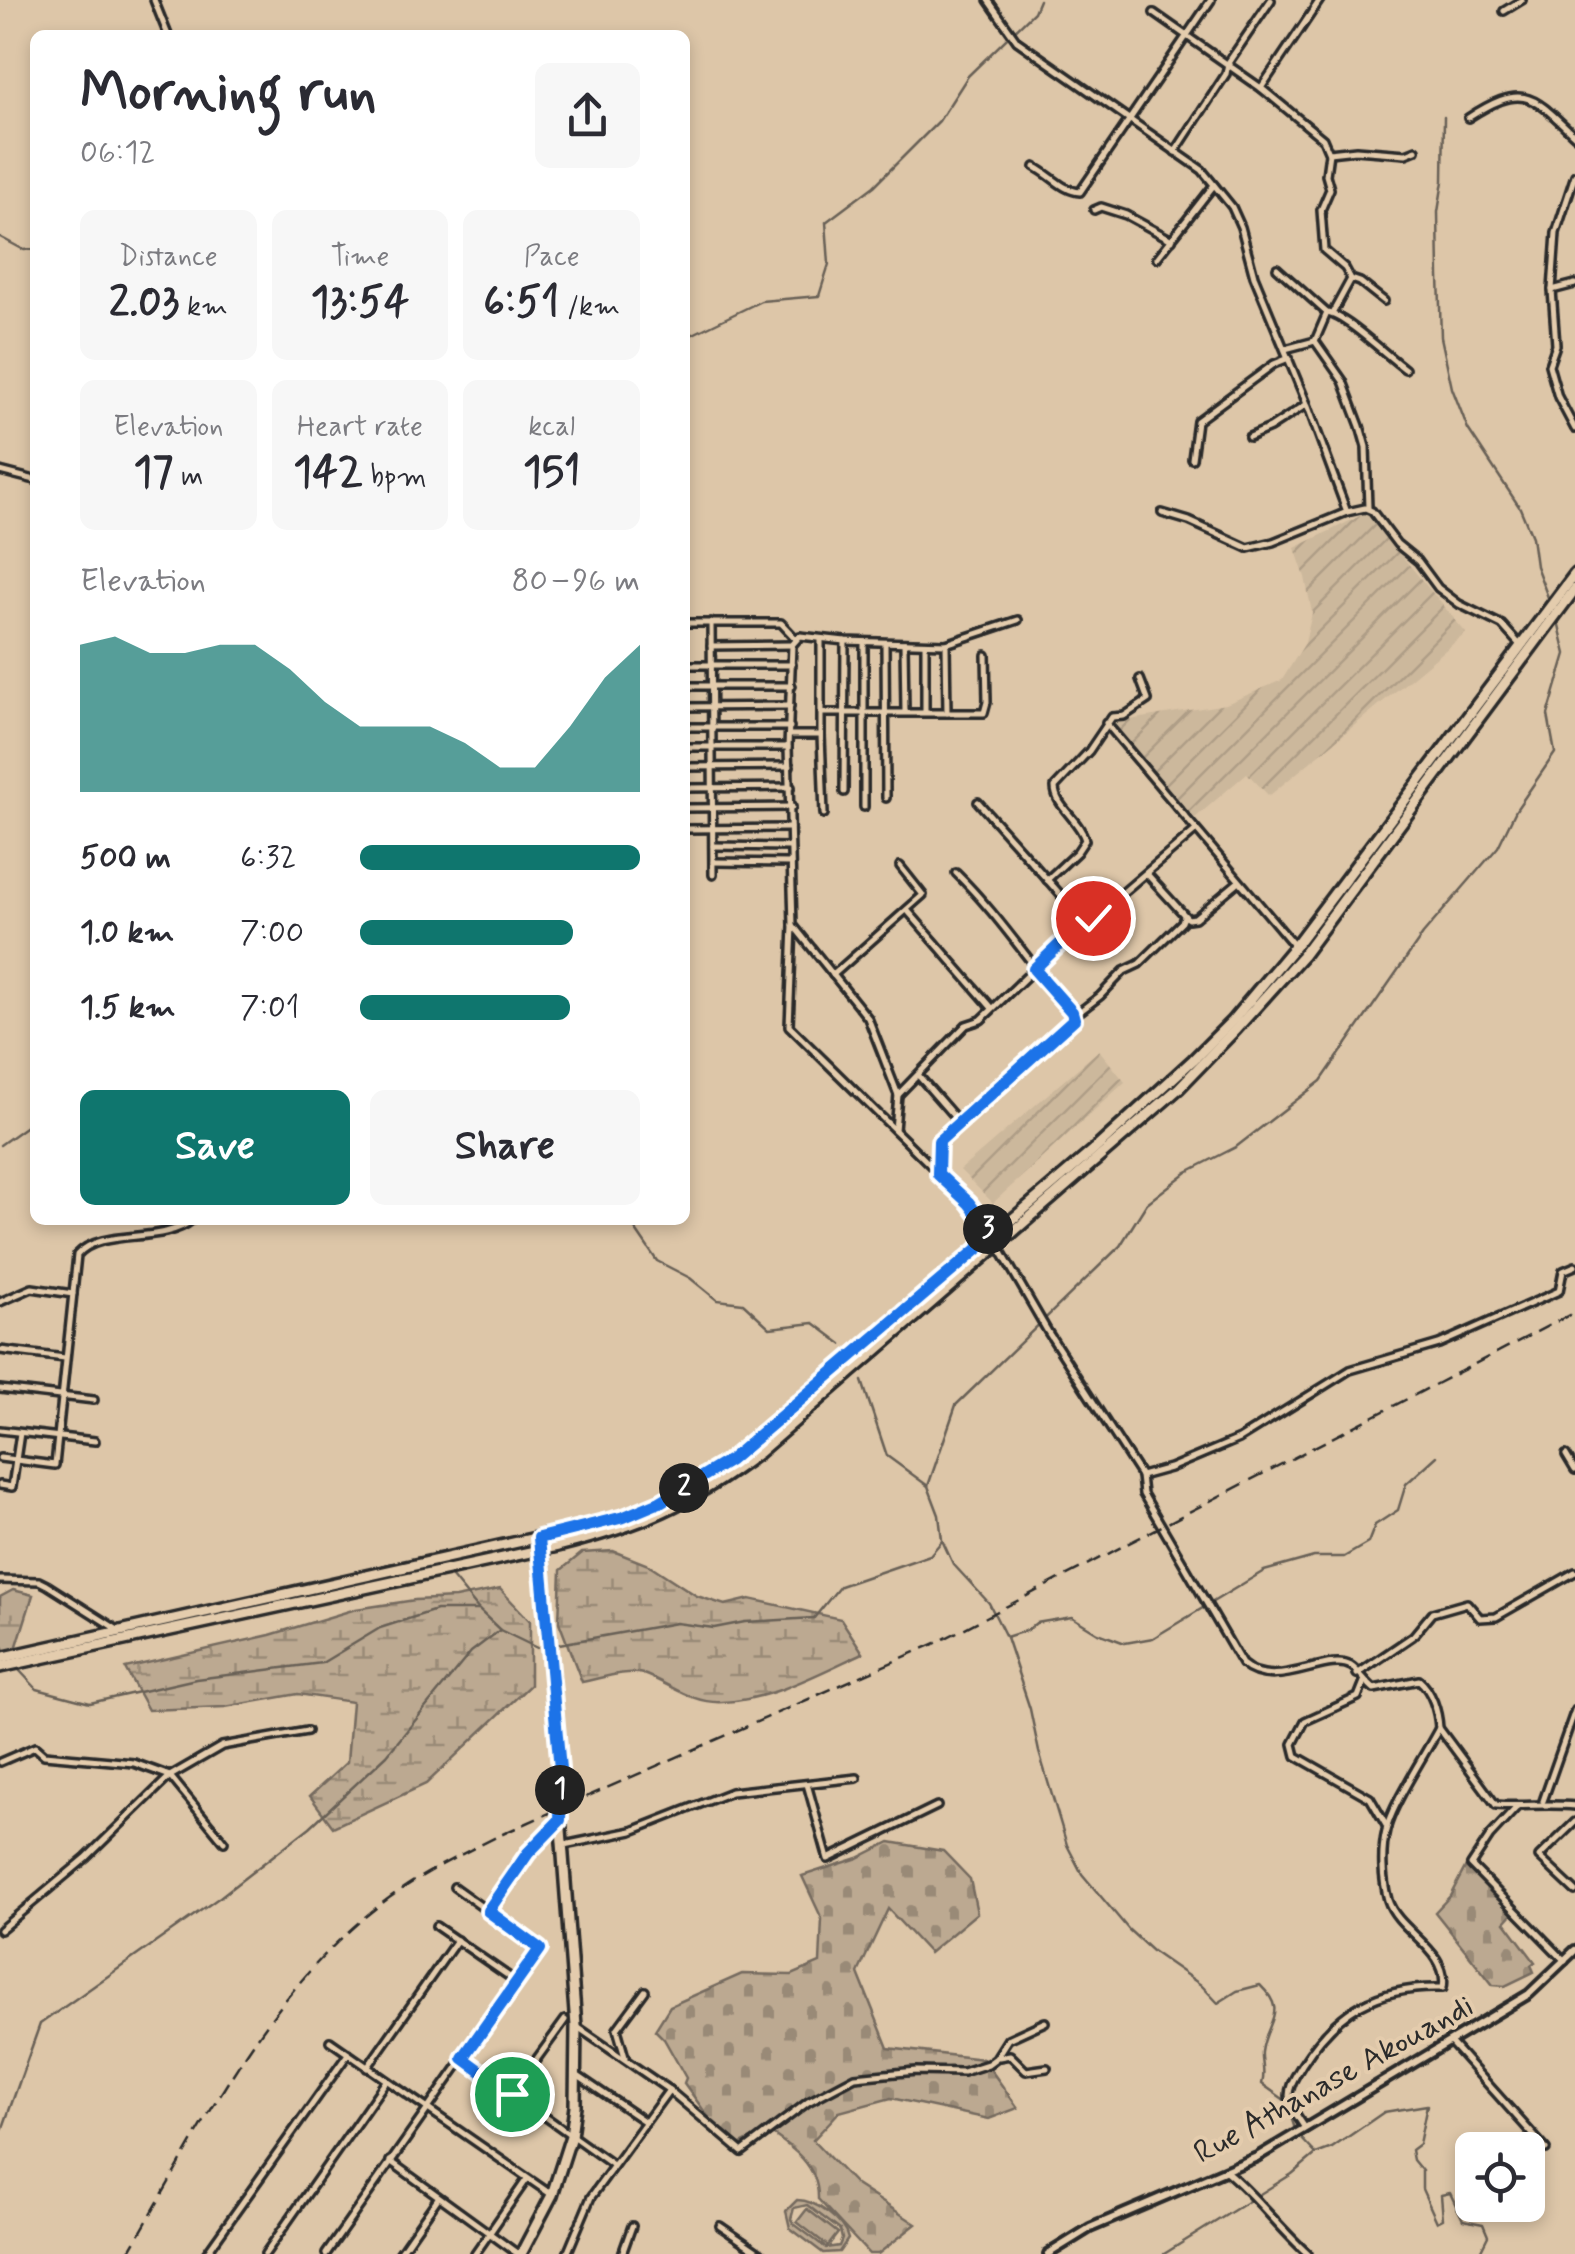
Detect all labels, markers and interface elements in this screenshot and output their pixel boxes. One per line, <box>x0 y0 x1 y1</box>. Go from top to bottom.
text: Morning run <box>80 58 377 130</box>
button: share <box>535 63 640 168</box>
text: 06:12 <box>80 132 155 174</box>
text: Distance <box>119 239 218 276</box>
text: Time <box>331 239 389 276</box>
text: Pace <box>524 239 580 276</box>
text: 2.03 <box>109 276 179 331</box>
text: 13:54 <box>311 276 409 331</box>
text: 6:51 <box>483 276 559 331</box>
text: km <box>179 289 228 326</box>
text: /km <box>559 289 620 326</box>
text: Elevation <box>113 409 223 446</box>
text: Heart rate <box>297 409 423 446</box>
text: kcal <box>528 409 575 446</box>
text: 17 <box>133 446 173 501</box>
text: 142 <box>293 446 363 501</box>
text: 151 <box>523 446 580 501</box>
text: m <box>173 459 203 496</box>
text: bpm <box>363 459 427 496</box>
text: Elevation <box>80 560 206 602</box>
text: 80–96 m <box>511 560 640 602</box>
text: 500 m <box>80 837 171 879</box>
text: 6:32 <box>240 837 296 879</box>
pin <box>1051 876 1136 961</box>
icon: check <box>1066 891 1121 946</box>
text: 1.0 km <box>80 912 174 954</box>
text: 7:00 <box>240 912 304 954</box>
text: 1.5 km <box>80 987 176 1029</box>
text: 7:01 <box>240 987 300 1029</box>
button: Save <box>80 1090 350 1205</box>
button: Share <box>370 1090 640 1205</box>
pin: 3 <box>963 1204 1013 1254</box>
text: 3 <box>982 1210 994 1247</box>
pin: 2 <box>659 1463 709 1513</box>
text: 2 <box>677 1469 691 1506</box>
pin: 1 <box>535 1765 585 1815</box>
text: 1 <box>554 1771 566 1808</box>
street label: Rue Athanase Akouandi <box>1187 1985 1481 2174</box>
pin <box>470 2052 555 2137</box>
icon: arrive <box>485 2067 540 2122</box>
map controls <box>1455 2132 1545 2222</box>
button: locate <box>1455 2132 1545 2222</box>

